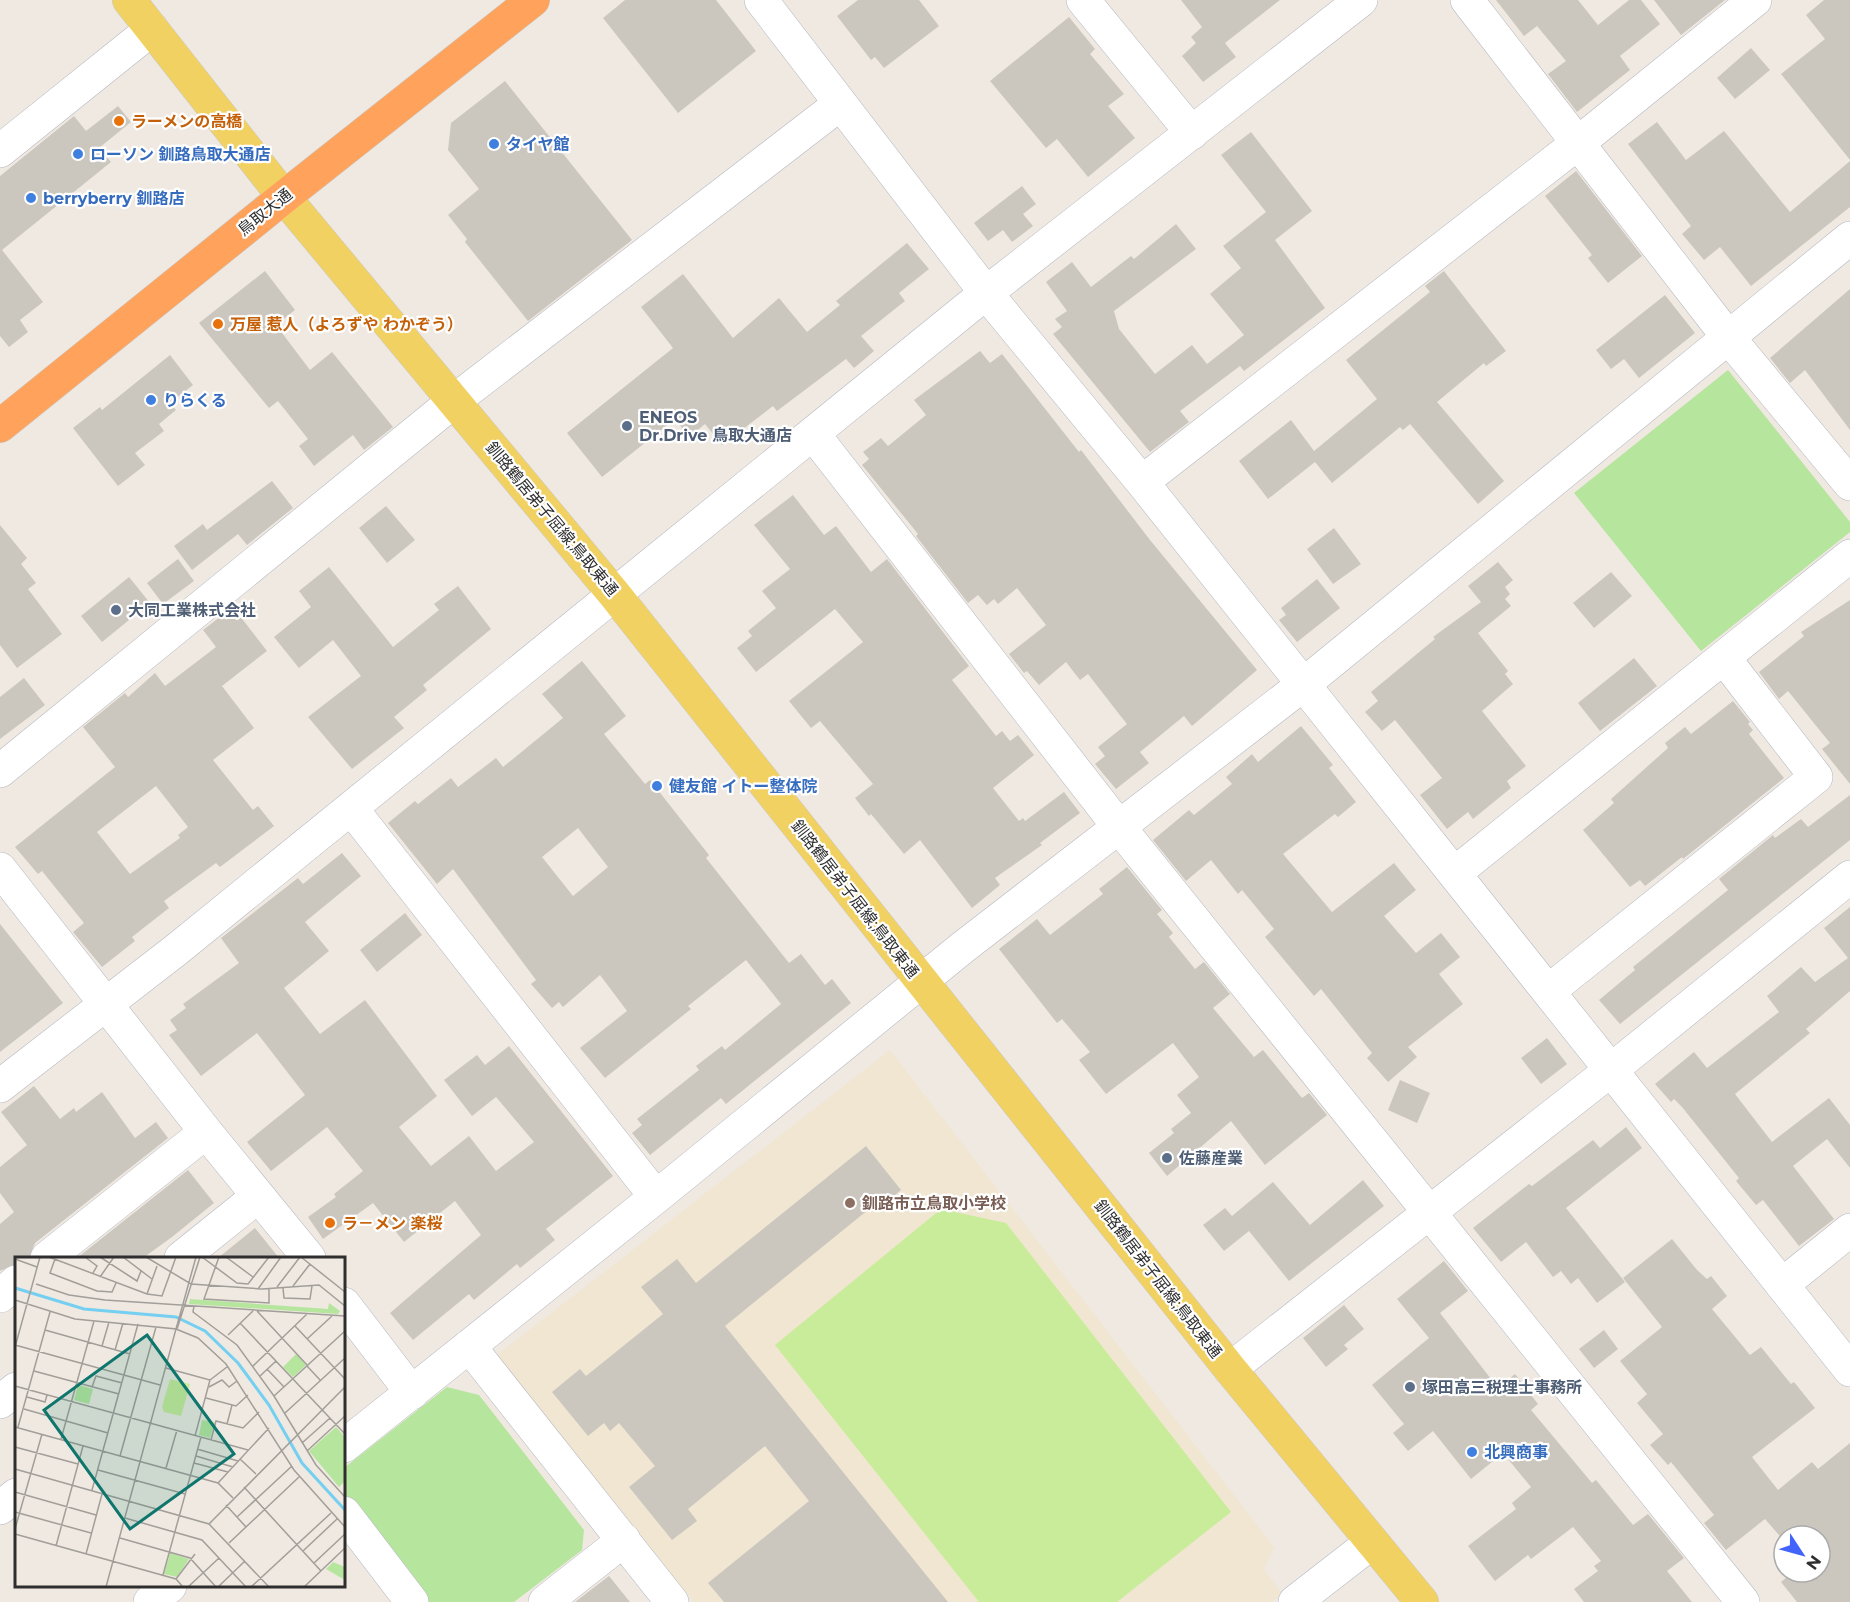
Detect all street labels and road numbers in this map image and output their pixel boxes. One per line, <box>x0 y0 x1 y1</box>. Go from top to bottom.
street label: 鳥取大通 <box>234 184 296 240</box>
street label: 釧路鶴居弟子屈線;鳥取東通 <box>482 438 622 600</box>
street label: 釧路鶴居弟子屈線;鳥取東通 <box>787 816 923 982</box>
street label: 釧路鶴居弟子屈線;鳥取東通 <box>1090 1196 1226 1362</box>

